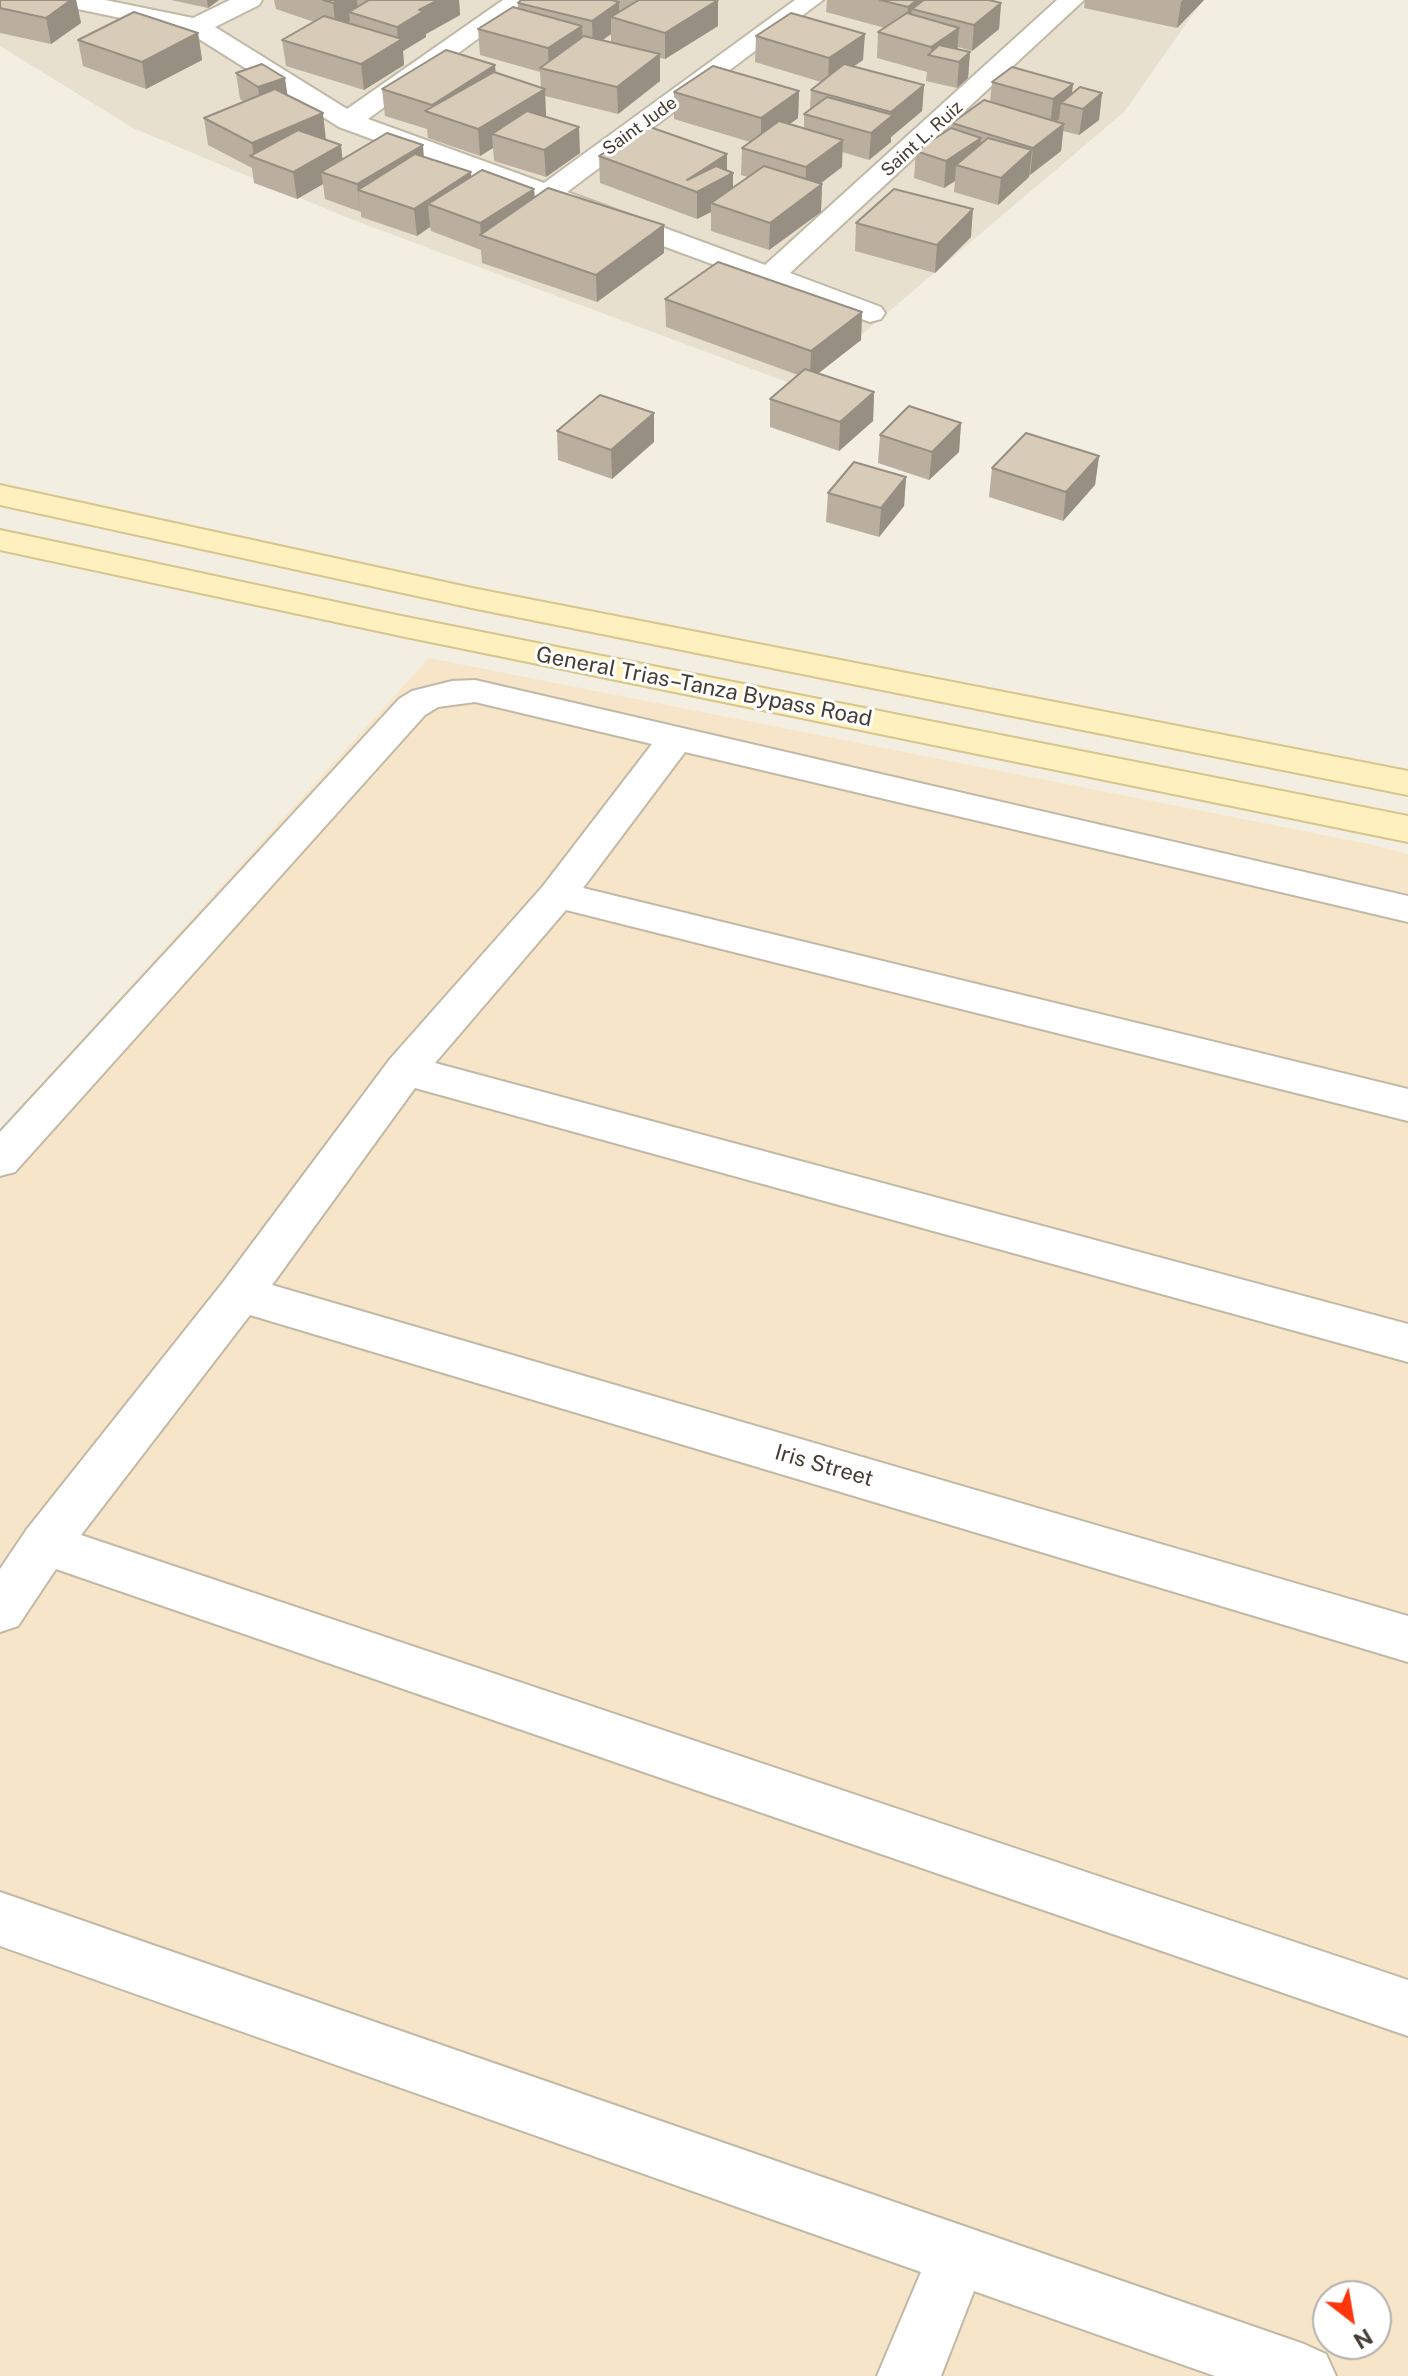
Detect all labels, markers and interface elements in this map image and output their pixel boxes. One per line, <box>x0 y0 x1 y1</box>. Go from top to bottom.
street label: Saint Jude <box>599 92 681 160</box>
street label: Saint L. Ruiz <box>877 97 967 181</box>
street label: General Trias–Tanza Bypass Road <box>534 641 874 733</box>
street label: Iris Street <box>772 1439 876 1493</box>
north arrow <box>1312 2280 1392 2360</box>
text: N <box>1349 2323 1377 2354</box>

